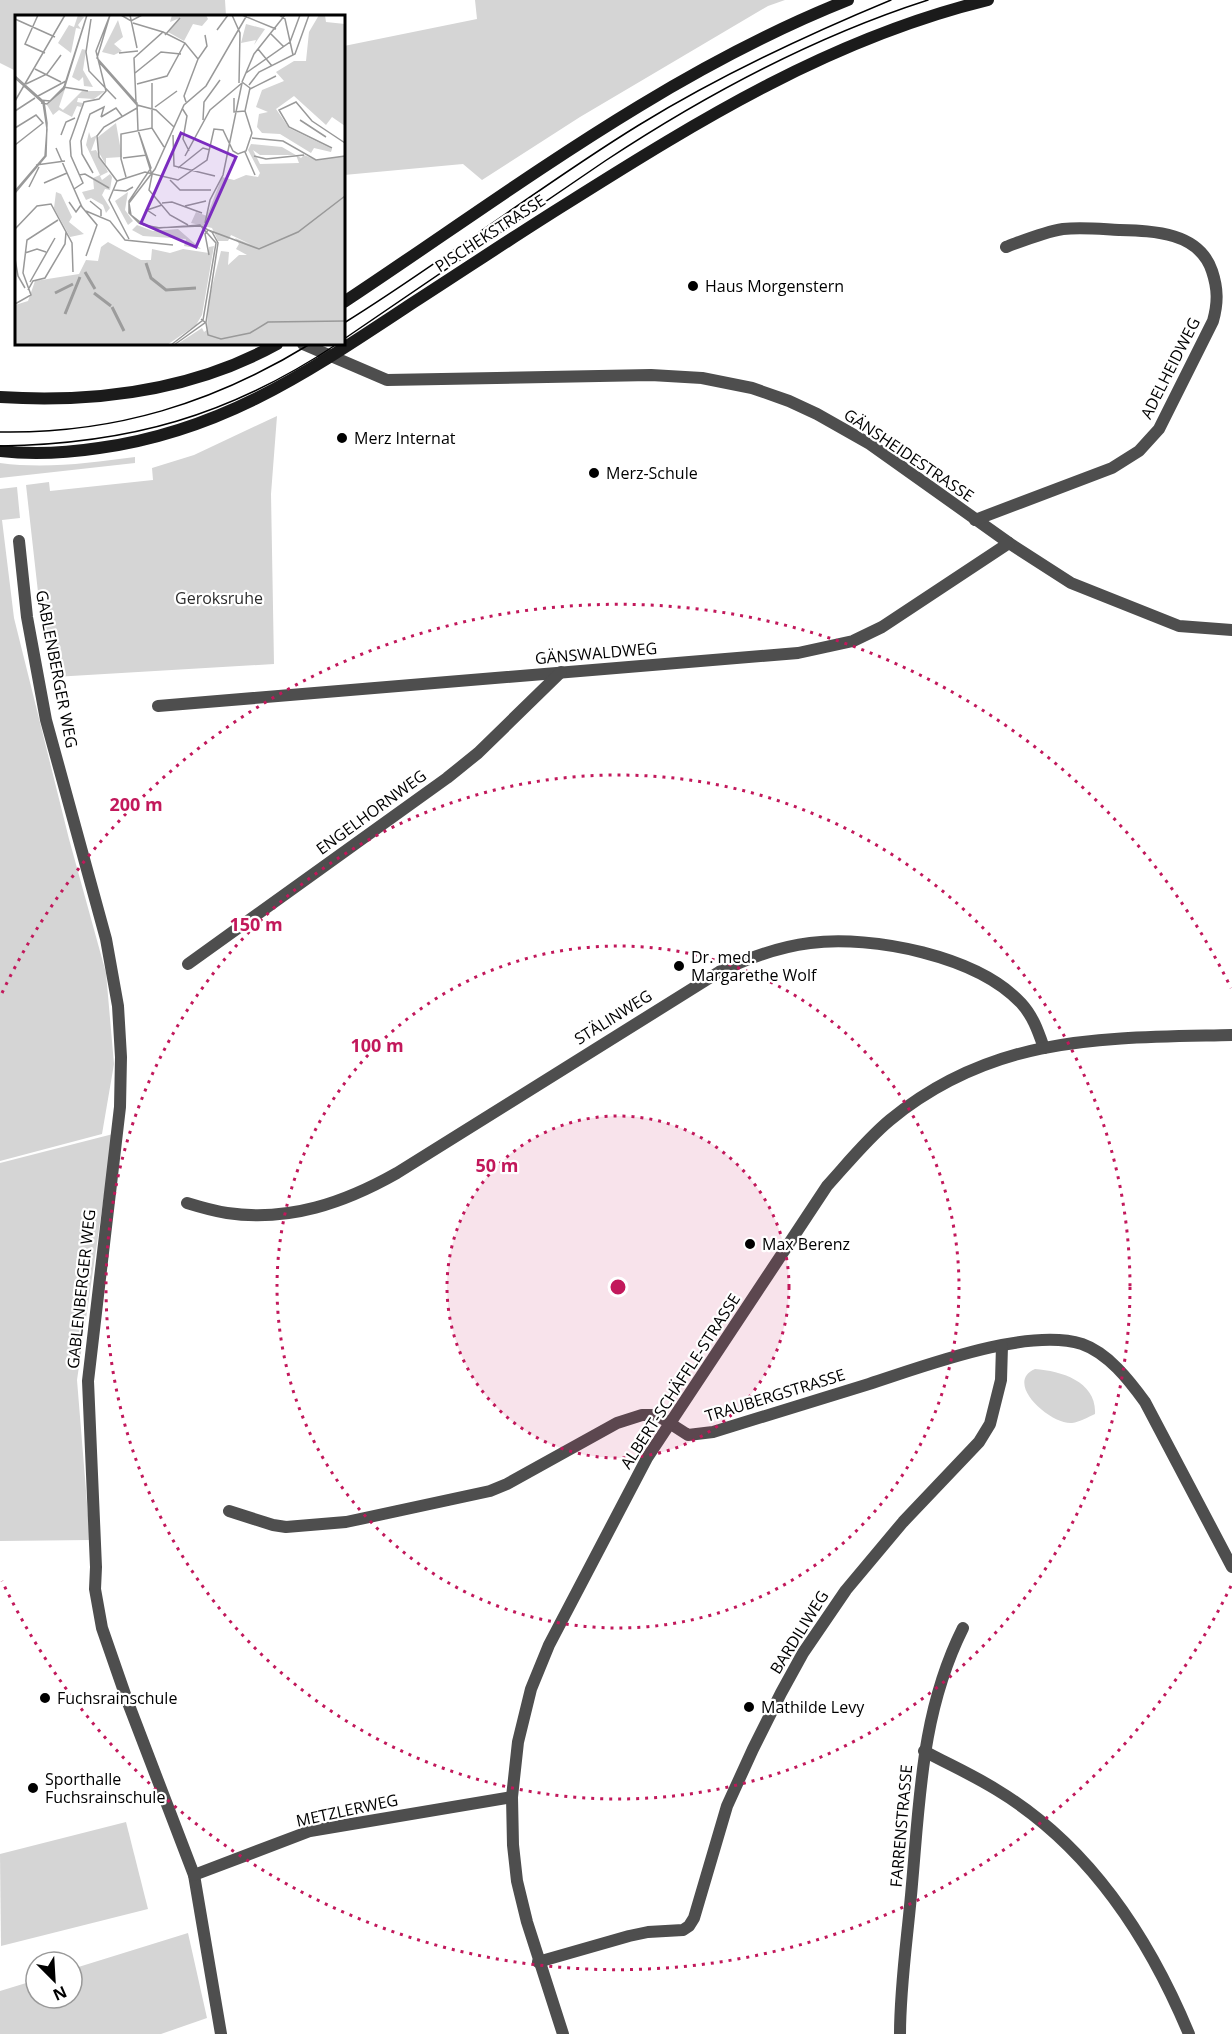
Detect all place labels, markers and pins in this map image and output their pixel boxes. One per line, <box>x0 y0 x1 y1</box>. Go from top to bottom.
place label: Haus Morgenstern <box>705 275 844 297</box>
marker: Haus Morgenstern <box>686 279 700 293</box>
place label: Merz Internat <box>354 427 456 449</box>
marker: Merz Internat <box>335 431 349 445</box>
place label: Merz-Schule <box>606 462 698 484</box>
marker: Merz-Schule <box>587 466 601 480</box>
place label: Dr. med. Margarethe Wolf <box>691 946 818 986</box>
marker: Dr. med. Margarethe Wolf <box>672 959 686 973</box>
place label: Max Berenz <box>762 1233 850 1255</box>
marker: Max Berenz <box>743 1237 757 1251</box>
centre of rings <box>608 1277 628 1297</box>
place label: Fuchsrainschule <box>57 1687 177 1709</box>
marker: Fuchsrainschule <box>38 1691 52 1705</box>
place label: Mathilde Levy <box>761 1696 865 1718</box>
marker: Mathilde Levy <box>742 1700 756 1714</box>
place label: Sporthalle Fuchsrainschule <box>45 1768 165 1808</box>
marker: Sporthalle Fuchsrainschule <box>26 1781 40 1795</box>

